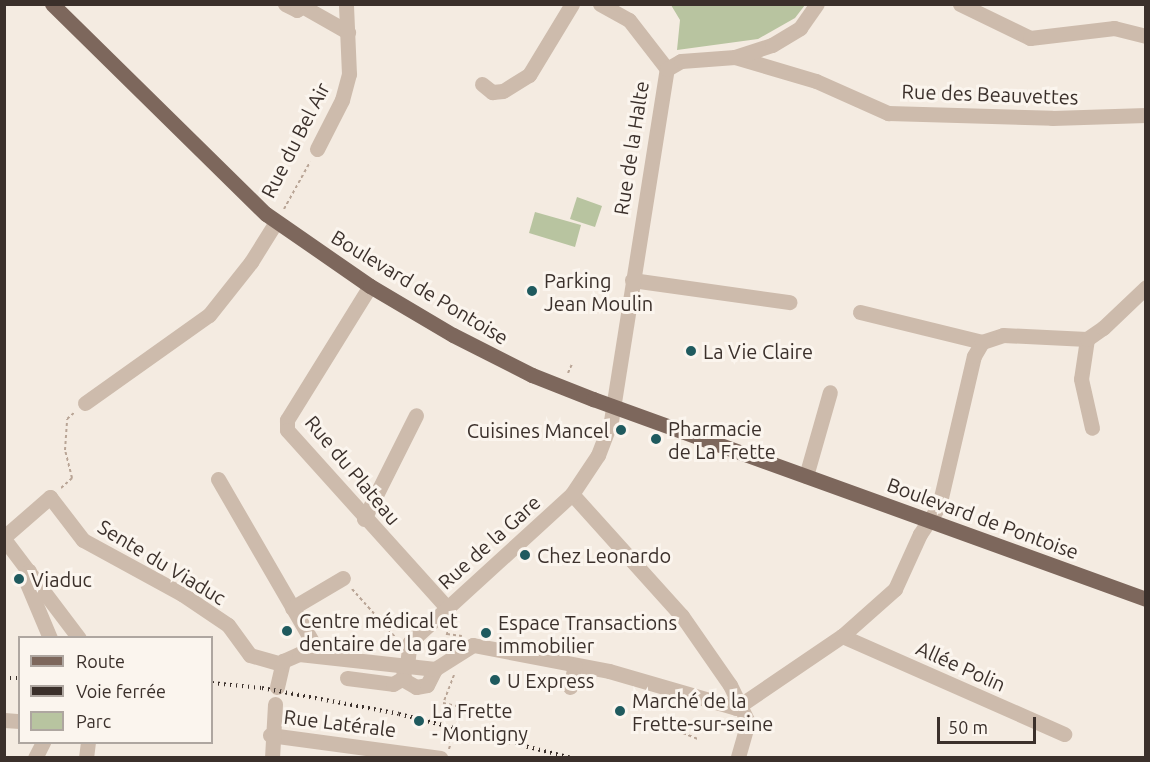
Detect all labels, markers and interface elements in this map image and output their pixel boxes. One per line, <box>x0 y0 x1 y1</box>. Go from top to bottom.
street label: Rue du Bel Air <box>256 78 334 202</box>
street label: Rue de la Halte <box>609 79 653 217</box>
street label: Rue des Beauvettes <box>901 79 1079 109</box>
street label: Boulevard de Pontoise <box>327 225 513 349</box>
place label: Parking Jean Moulin <box>544 268 653 315</box>
marker: Parking Jean Moulin <box>525 284 539 298</box>
place label: La Vie Claire <box>703 339 813 363</box>
marker: La Vie Claire <box>684 344 698 358</box>
street label: Rue du Plateau <box>300 410 406 530</box>
place label: Pharmacie de La Frette <box>668 416 776 463</box>
place label: Cuisines Mancel <box>467 418 609 442</box>
marker: Cuisines Mancel <box>614 423 628 437</box>
marker: Pharmacie de La Frette <box>649 432 663 446</box>
street label: Boulevard de Pontoise <box>884 472 1082 564</box>
street label: Rue de la Gare <box>433 490 545 594</box>
street label: Sente du Viaduc <box>94 514 230 610</box>
place label: Chez Leonardo <box>537 543 671 567</box>
marker: Chez Leonardo <box>518 548 532 562</box>
place label: Viaduc <box>31 567 92 591</box>
marker: Viaduc <box>12 572 26 586</box>
place label: Centre médical et dentaire de la gare <box>299 608 467 655</box>
place label: Espace Transactions immobilier <box>498 610 677 657</box>
marker: Centre médical et dentaire de la gare <box>280 624 294 638</box>
marker: Espace Transactions immobilier <box>479 626 493 640</box>
legend <box>18 636 213 744</box>
street label: Allée Polin <box>913 636 1009 696</box>
text: Route <box>76 651 125 671</box>
place label: U Express <box>507 668 594 692</box>
marker: U Express <box>488 673 502 687</box>
text: Voie ferrée <box>76 681 166 701</box>
place label: Marché de la Frette-sur-seine <box>632 688 773 735</box>
place label: La Frette - Montigny <box>432 698 528 745</box>
street label: Rue Latérale <box>282 704 398 742</box>
marker: Marché de la Frette-sur-seine <box>613 704 627 718</box>
scale bar <box>940 705 1039 743</box>
text: Parc <box>76 711 111 731</box>
marker: La Frette - Montigny <box>410 712 428 730</box>
text: 50 m <box>948 717 988 737</box>

